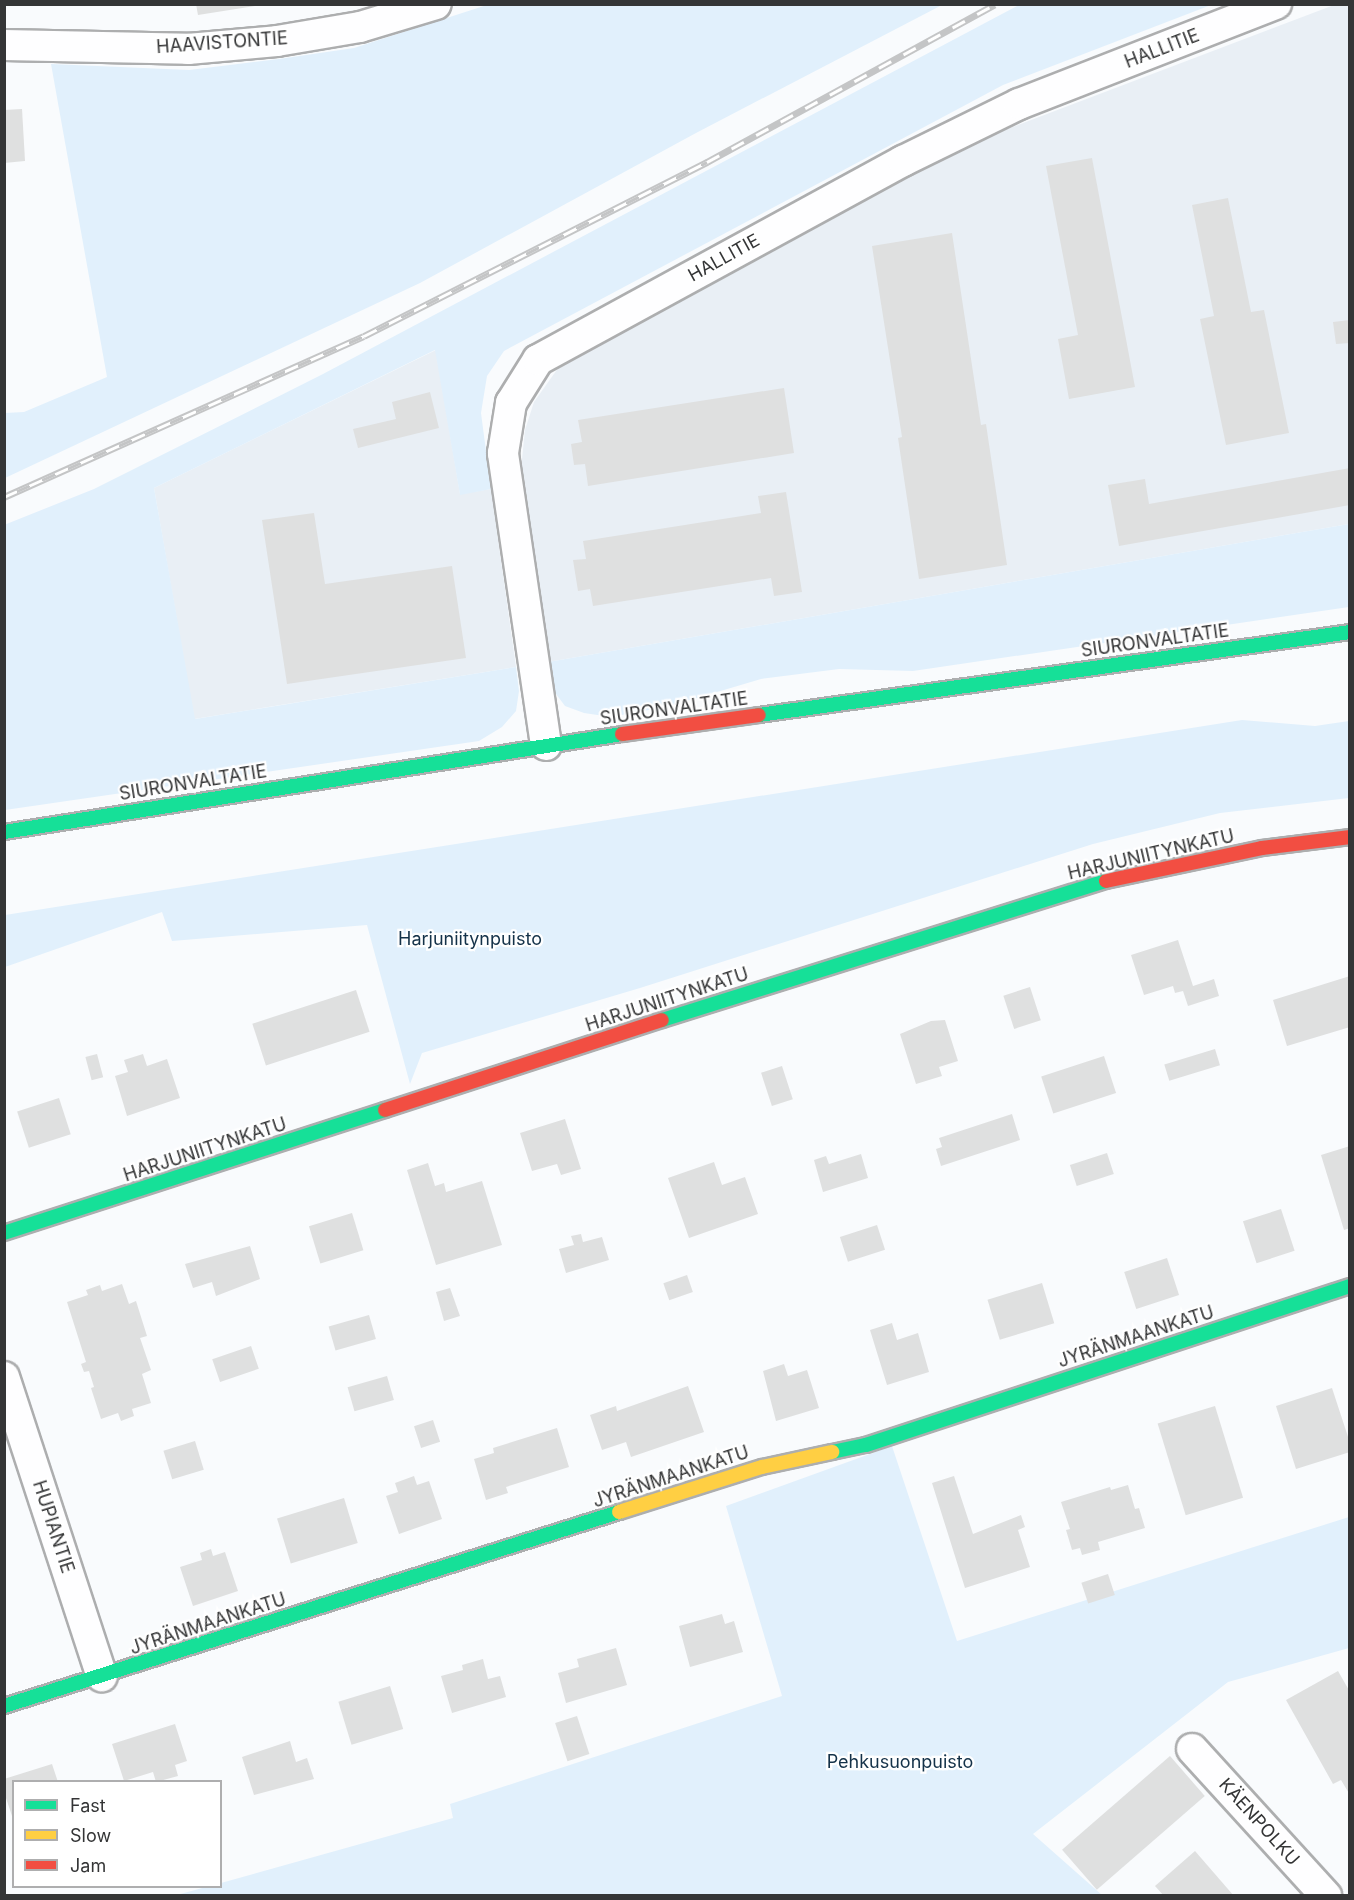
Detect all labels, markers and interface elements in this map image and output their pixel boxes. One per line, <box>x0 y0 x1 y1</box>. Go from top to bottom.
street label: HALLITIE <box>1122 25 1202 73</box>
street label: HAAVISTONTIE <box>156 28 288 58</box>
street label: HALLITIE <box>685 230 763 286</box>
street label: SIURONVALTATIE <box>1080 620 1230 662</box>
street label: SIURONVALTATIE <box>599 688 749 730</box>
street label: SIURONVALTATIE <box>118 761 268 805</box>
street label: HARJUNIITYNKATU <box>1066 825 1236 885</box>
park label: Harjuniitynpuisto <box>398 928 542 950</box>
street label: HARJUNIITYNKATU <box>583 963 751 1037</box>
street label: HARJUNIITYNKATU <box>121 1113 289 1187</box>
street label: JYRÄNMAANKATU <box>1055 1302 1217 1372</box>
street label: JYRÄNMAANKATU <box>590 1442 752 1512</box>
street label: HUPIANTIE <box>28 1478 78 1576</box>
street label: JYRÄNMAANKATU <box>127 1589 289 1659</box>
park label: Pehkusuonpuisto <box>827 1751 973 1773</box>
street label: KÄENPOLKU <box>1214 1774 1304 1870</box>
legend <box>12 1780 222 1888</box>
text: Fast <box>70 1795 106 1816</box>
text: Slow <box>70 1825 111 1846</box>
text: Jam <box>70 1855 106 1876</box>

